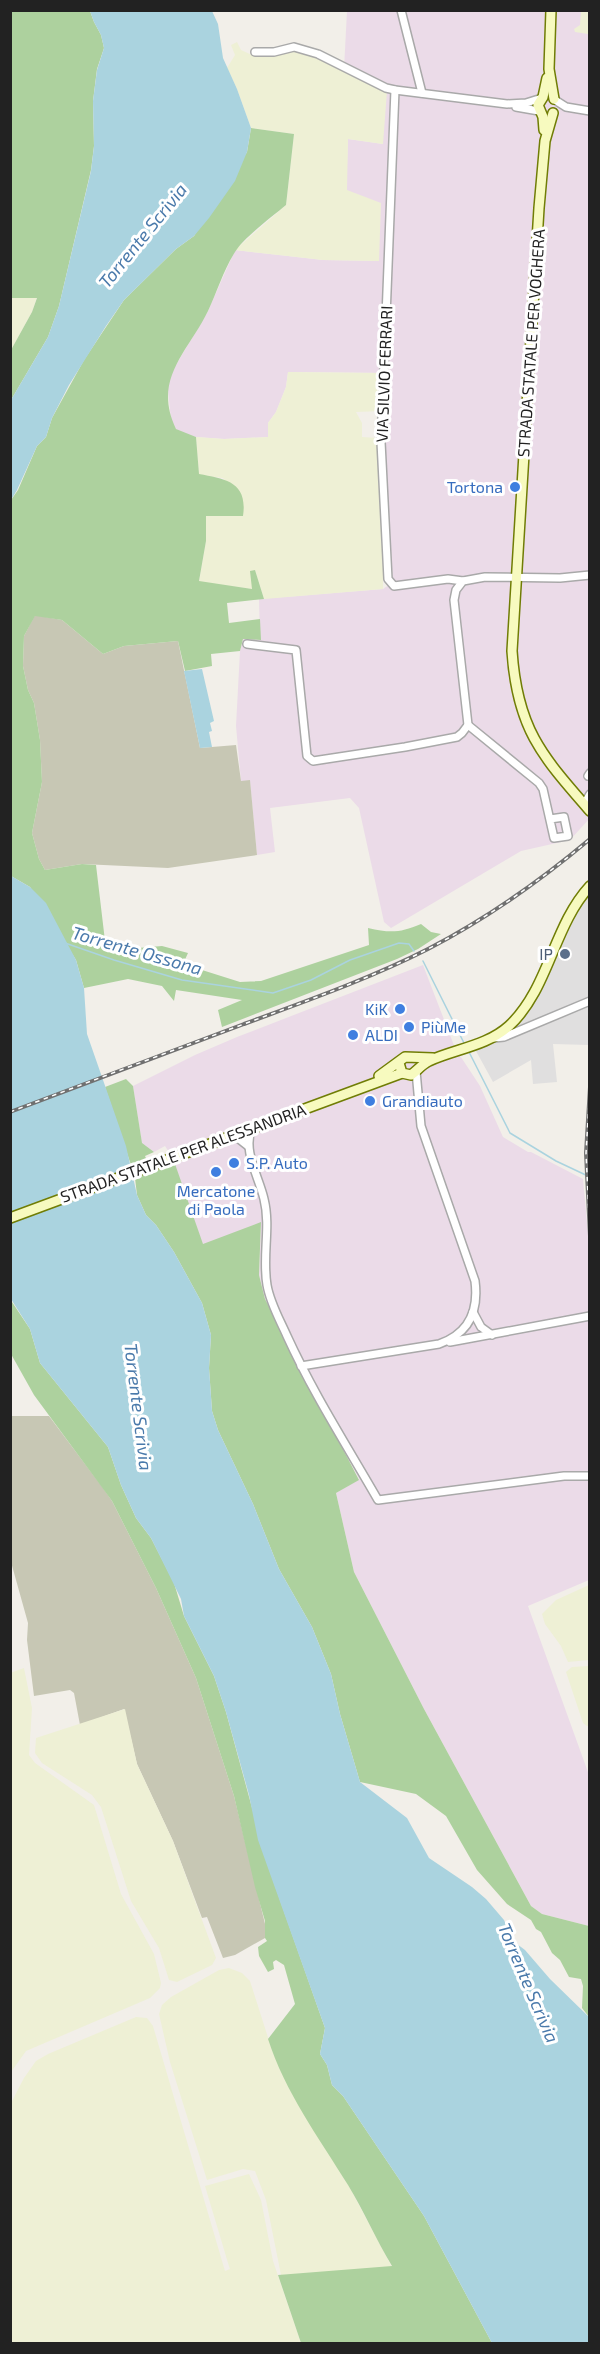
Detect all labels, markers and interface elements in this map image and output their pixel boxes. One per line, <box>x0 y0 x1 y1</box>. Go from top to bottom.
water label: Torrente Scrivia <box>93 179 191 292</box>
street label: STRADA STATALE PER VOGHERA <box>513 228 548 458</box>
street label: VIA SILVIO FERRARI <box>372 305 395 443</box>
place label: Tortona <box>447 477 503 496</box>
marker: Tortona <box>508 480 522 494</box>
water label: Torrente Ossona <box>70 921 205 979</box>
place label: IP <box>539 944 553 963</box>
marker: IP <box>558 947 572 961</box>
place label: KiK <box>365 999 389 1018</box>
marker: KiK <box>393 1002 407 1016</box>
place label: PiùMe <box>421 1017 466 1036</box>
marker: PiùMe <box>402 1020 416 1034</box>
place label: ALDI <box>365 1025 398 1044</box>
marker: ALDI <box>346 1028 360 1042</box>
place label: Grandiauto <box>382 1091 463 1110</box>
marker: Grandiauto <box>363 1094 377 1108</box>
street label: STRADA STATALE PER ALESSANDRIA <box>58 1099 308 1206</box>
place label: S.P. Auto <box>246 1153 308 1172</box>
marker: S.P. Auto <box>227 1156 241 1170</box>
marker: Mercatone di Paola <box>209 1165 223 1179</box>
place label: Mercatone di Paola <box>177 1181 255 1218</box>
water label: Torrente Scrivia <box>120 1342 158 1472</box>
water label: Torrente Scrivia <box>494 1919 564 2046</box>

